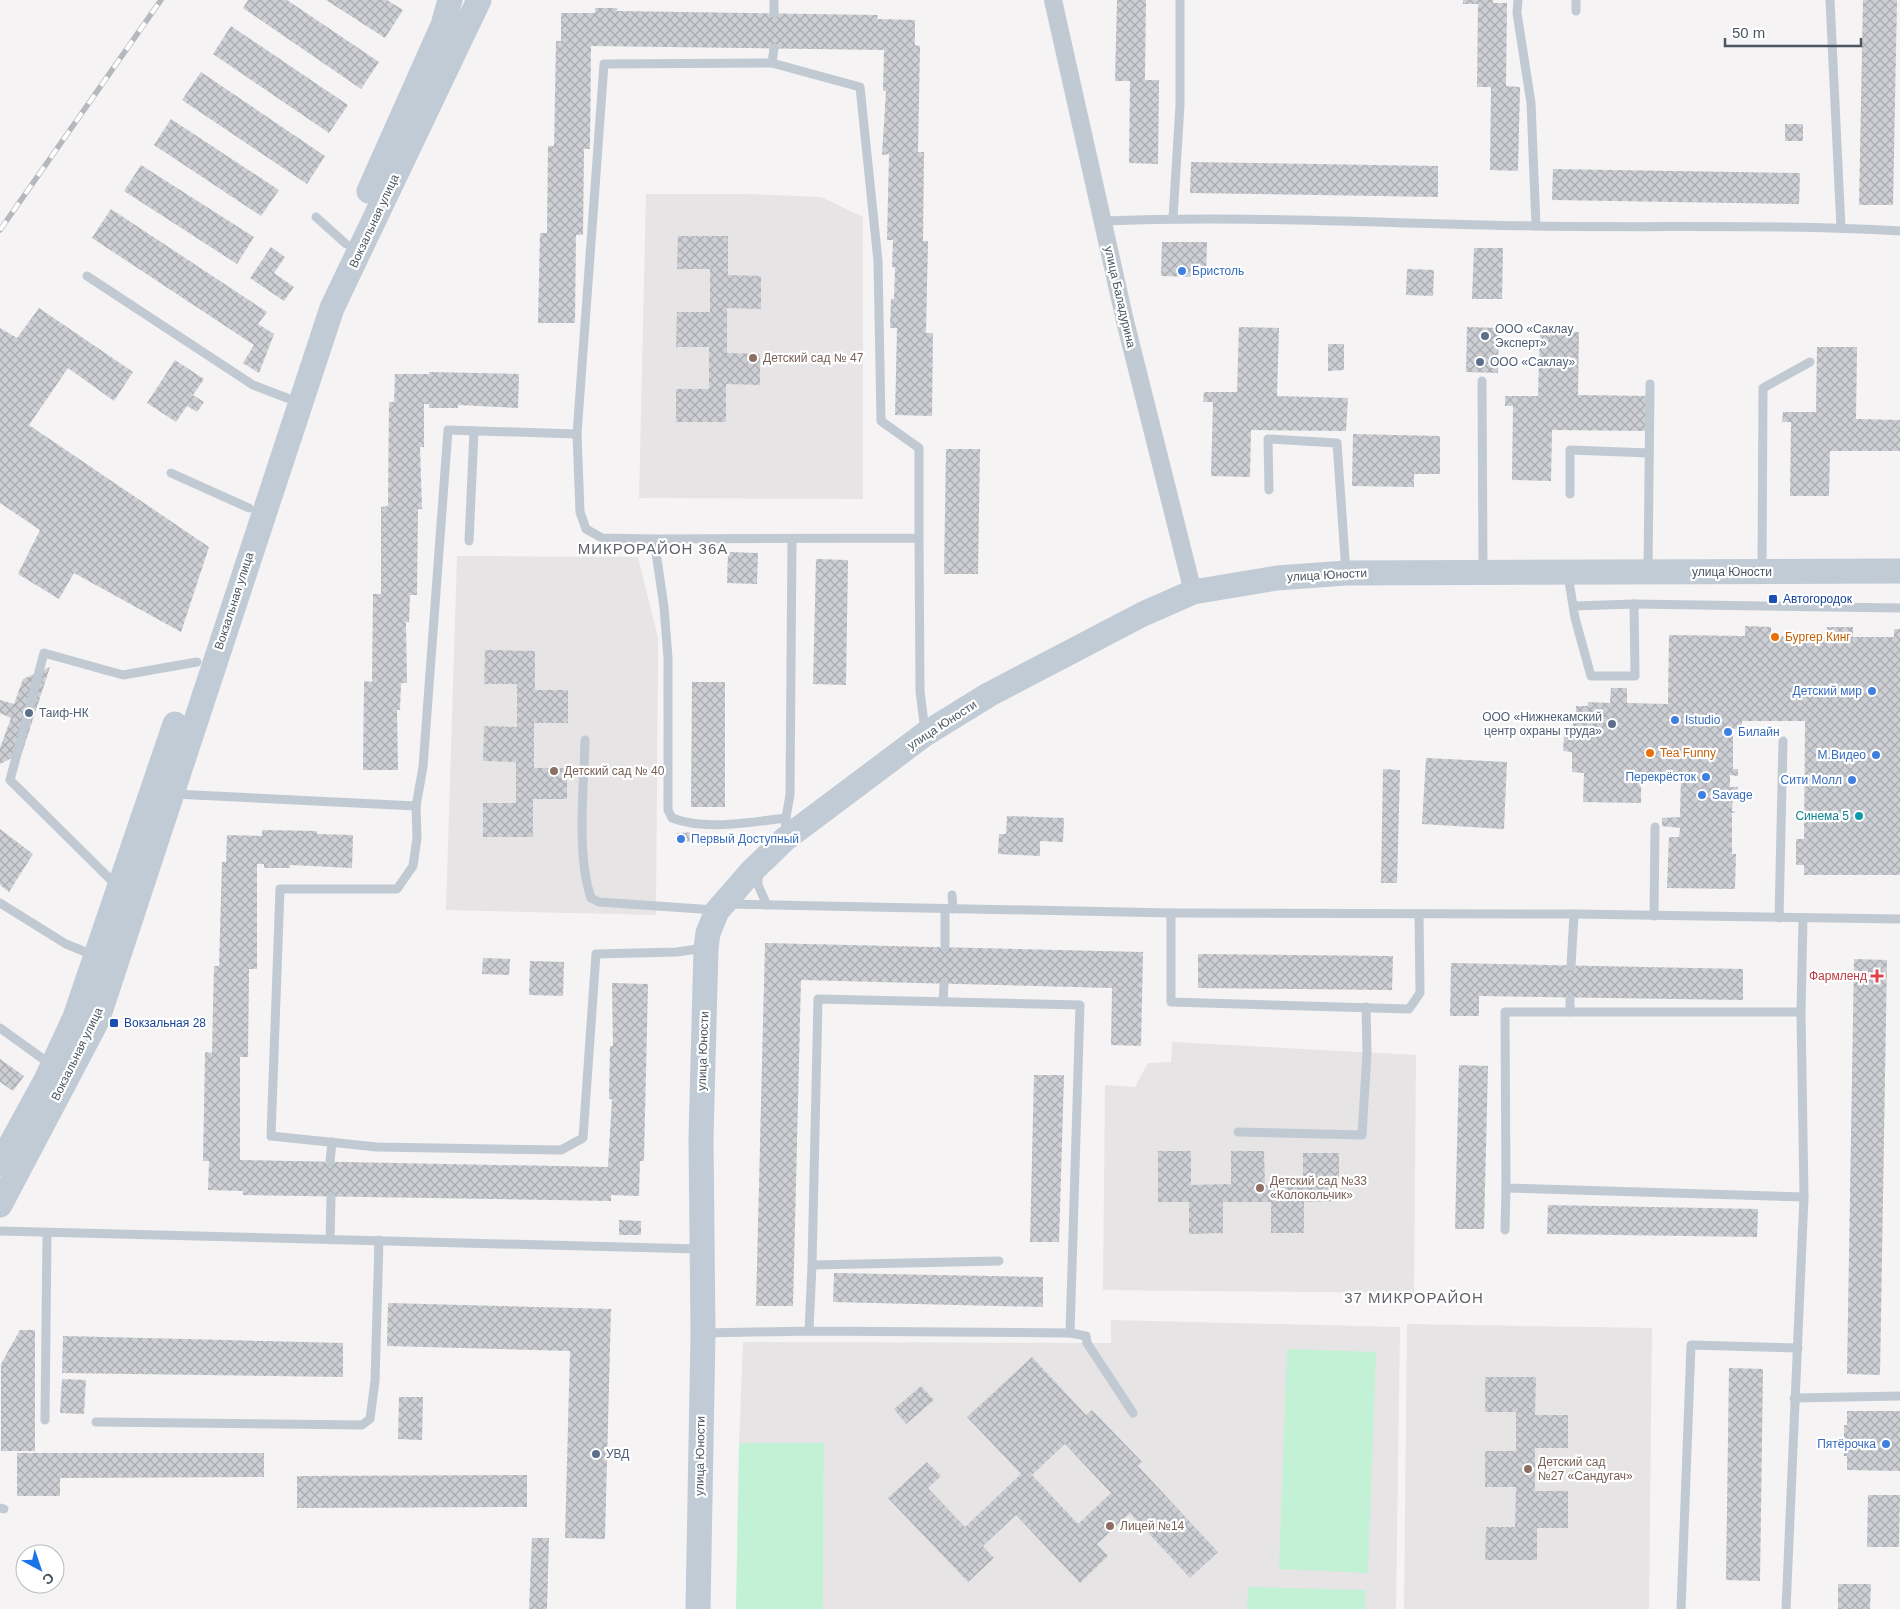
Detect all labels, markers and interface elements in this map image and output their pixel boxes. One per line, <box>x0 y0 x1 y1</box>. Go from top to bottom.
scale bar <box>1725 15 1861 47</box>
text: 50 m <box>1732 24 1765 41</box>
street label: Вокзальная улица <box>346 172 402 270</box>
street label: улица Баладурина <box>1101 245 1139 350</box>
place label: Бристоль <box>1192 264 1244 278</box>
marker: Бристоль <box>1176 265 1188 277</box>
place label: ООО «Саклау Эксперт» <box>1495 322 1573 350</box>
marker: ООО «Саклау Эксперт» <box>1479 330 1491 342</box>
place label: Детский сад № 47 <box>763 351 864 365</box>
marker: Детский сад № 47 <box>747 352 759 364</box>
place label: ООО «Саклау» <box>1490 355 1576 369</box>
marker: ООО «Саклау» <box>1474 356 1486 368</box>
district label: МИКРОРАЙОН 36А <box>578 540 728 557</box>
street label: Вокзальная улица <box>212 550 256 651</box>
street label: улица Юности <box>1692 565 1772 579</box>
street label: улица Юности <box>1287 566 1367 584</box>
place label: Автогородок <box>1783 592 1853 606</box>
marker: Автогородок <box>1767 593 1779 605</box>
place label: Бургер Кинг <box>1785 630 1851 644</box>
marker: Бургер Кинг <box>1769 631 1781 643</box>
place label: Детский мир <box>1793 684 1862 698</box>
marker: Детский мир <box>1866 685 1878 697</box>
street label: улица Юности <box>905 697 979 753</box>
place label: Таиф-НК <box>39 706 89 720</box>
marker: Таиф-НК <box>23 707 35 719</box>
place label: ООО «Нижнекамский центр охраны труда» <box>1482 710 1602 738</box>
place label: Istudio <box>1685 713 1721 727</box>
marker: Istudio <box>1669 714 1681 726</box>
marker: ООО «Нижнекамский центр охраны труда» <box>1606 718 1618 730</box>
place label: Билайн <box>1738 725 1780 739</box>
marker: Билайн <box>1722 726 1734 738</box>
place label: Tea Funny <box>1660 746 1716 760</box>
marker: Tea Funny <box>1644 747 1656 759</box>
place label: М.Видео <box>1818 748 1866 762</box>
marker: М.Видео <box>1870 749 1882 761</box>
place label: Детский сад № 40 <box>564 764 665 778</box>
marker: Детский сад № 40 <box>548 765 560 777</box>
place label: Перекрёсток <box>1625 770 1697 784</box>
marker: Перекрёсток <box>1700 771 1712 783</box>
place label: Сити Молл <box>1781 773 1842 787</box>
marker: Сити Молл <box>1846 774 1858 786</box>
place label: Savage <box>1712 788 1753 802</box>
marker: Savage <box>1696 789 1708 801</box>
place label: Синема 5 <box>1795 809 1849 823</box>
marker: Синема 5 <box>1853 810 1865 822</box>
place label: Первый Доступный <box>691 832 799 846</box>
marker: Первый Доступный <box>675 833 687 845</box>
place label: Фармленд <box>1809 969 1867 983</box>
marker: Фармленд <box>1871 970 1883 982</box>
street label: Вокзальная улица <box>48 1005 106 1103</box>
street label: улица Юности <box>695 1011 711 1091</box>
place label: Вокзальная 28 <box>124 1016 206 1030</box>
marker: Вокзальная 28 <box>108 1017 120 1029</box>
place label: Детский сад №33 «Колокольчик» <box>1270 1174 1367 1202</box>
marker: Детский сад №33 «Колокольчик» <box>1254 1182 1266 1194</box>
district label: 37 МИКРОРАЙОН <box>1344 1289 1484 1306</box>
street label: улица Юности <box>692 1416 708 1496</box>
place label: Пятёрочка <box>1817 1437 1876 1451</box>
marker: Пятёрочка <box>1880 1438 1892 1450</box>
place label: УВД <box>606 1447 630 1461</box>
marker: УВД <box>590 1448 602 1460</box>
place label: Детский сад №27 «Сандугач» <box>1538 1455 1633 1483</box>
marker: Детский сад №27 «Сандугач» <box>1522 1463 1534 1475</box>
place label: Лицей №14 <box>1120 1519 1185 1533</box>
marker: Лицей №14 <box>1104 1520 1116 1532</box>
north arrow <box>15 1544 65 1594</box>
text: С <box>39 1570 57 1588</box>

